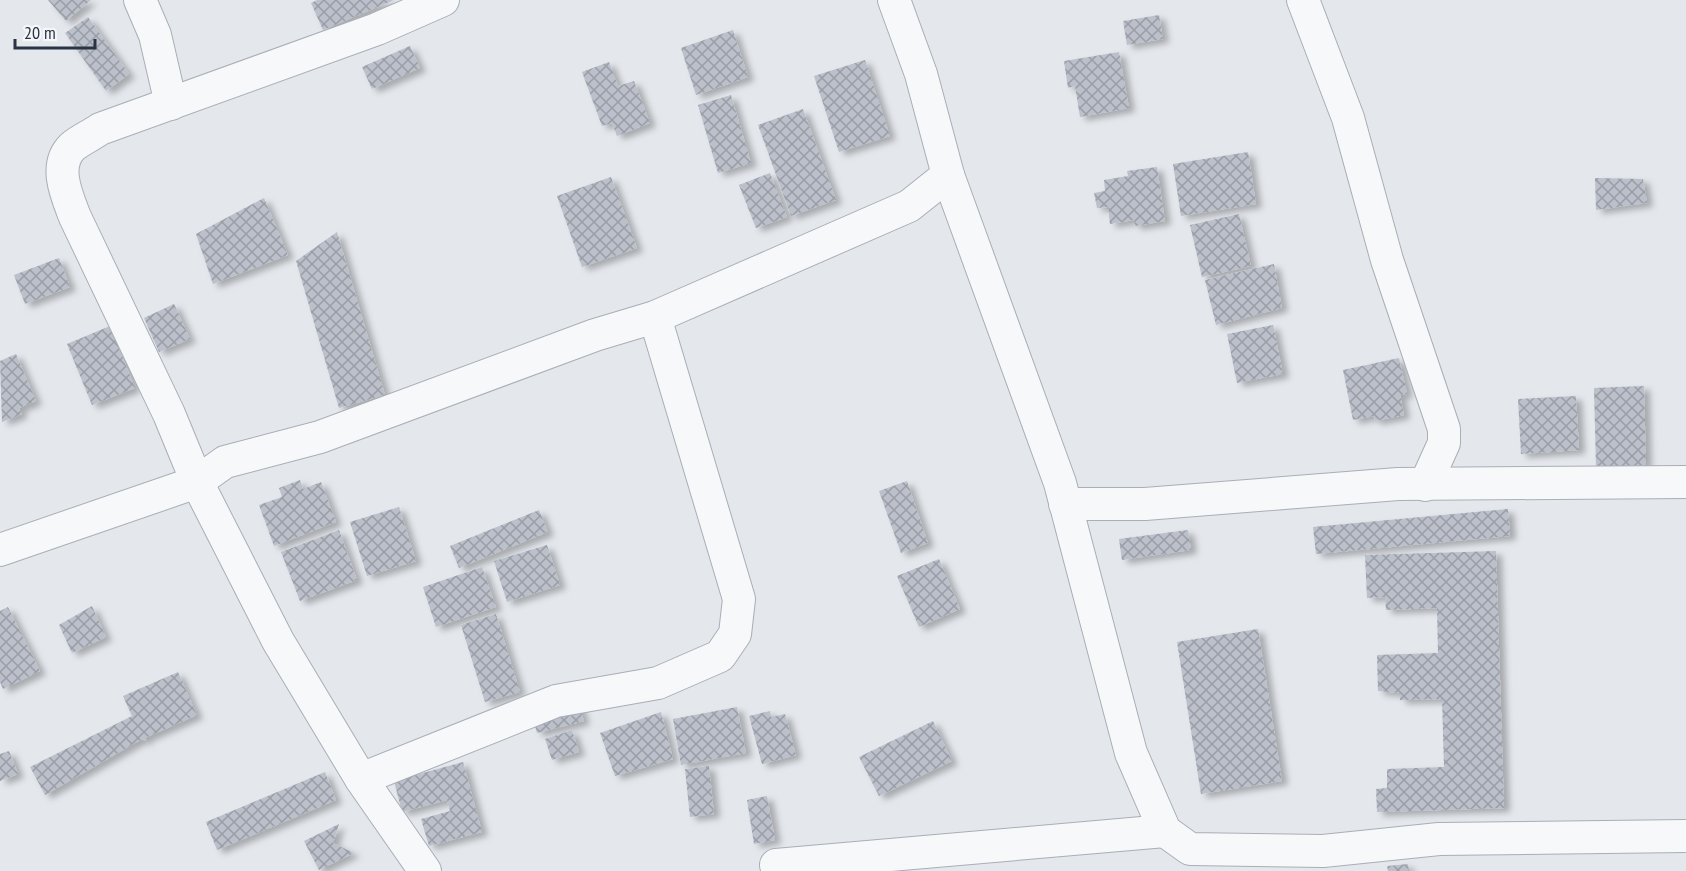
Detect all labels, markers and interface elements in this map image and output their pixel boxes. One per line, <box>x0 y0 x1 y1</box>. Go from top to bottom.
scale bar <box>15 12 94 50</box>
text: 20 m <box>24 21 56 44</box>

